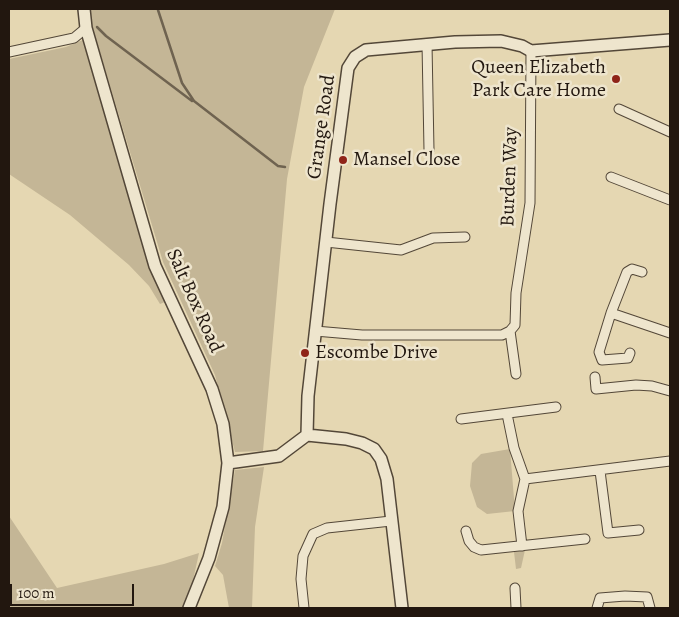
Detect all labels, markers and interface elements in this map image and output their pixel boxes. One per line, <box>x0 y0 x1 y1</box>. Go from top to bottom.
place label: Queen Elizabeth Park Care Home <box>471 56 606 103</box>
street label: Grange Road <box>303 73 341 181</box>
marker: Queen Elizabeth Park Care Home <box>610 73 622 85</box>
street label: Burden Way <box>496 127 524 227</box>
place label: Mansel Close <box>353 148 460 172</box>
marker: Mansel Close <box>337 154 349 166</box>
street label: Salt Box Road <box>160 245 228 357</box>
place label: Escombe Drive <box>315 341 438 365</box>
marker: Escombe Drive <box>299 347 311 359</box>
scale bar <box>12 574 136 606</box>
text: 100 m <box>18 583 55 603</box>

